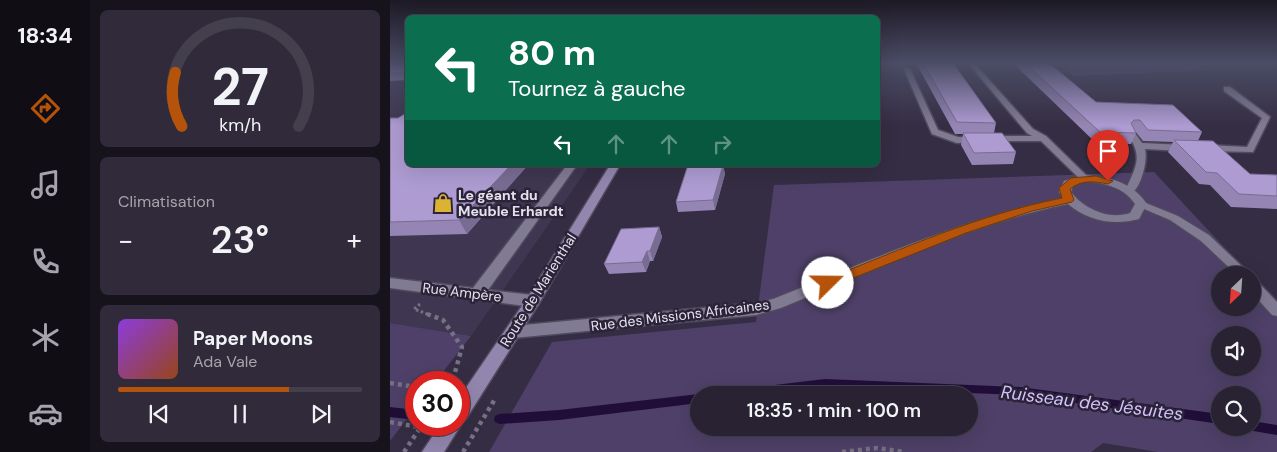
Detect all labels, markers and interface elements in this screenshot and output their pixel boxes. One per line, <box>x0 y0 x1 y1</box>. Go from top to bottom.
text: 18:34 <box>17 21 73 50</box>
text: 80 m <box>508 30 596 76</box>
icon: left <box>425 35 490 100</box>
text: 27 <box>211 53 269 121</box>
text: Tournez à gauche <box>508 74 686 103</box>
icon: directions <box>28 91 63 126</box>
text: km/h <box>219 113 261 137</box>
icon: left <box>549 130 577 158</box>
icon: ahead <box>602 130 630 158</box>
icon: ahead <box>655 130 683 158</box>
icon: right <box>708 130 736 158</box>
pin <box>1087 130 1129 181</box>
icon: arrive <box>1094 137 1122 165</box>
icon: music <box>28 167 63 202</box>
place label: Le géant du Meuble Erhardt <box>458 186 564 220</box>
text: Climatisation <box>118 191 215 212</box>
shop icon: Le géant du Meuble Erhardt <box>432 192 454 214</box>
text: 23° <box>211 215 269 265</box>
text: − <box>118 222 133 259</box>
text: + <box>347 222 362 259</box>
street label: Route de Marienthal <box>496 230 580 350</box>
icon: phone <box>28 244 63 279</box>
position arrow <box>801 256 853 308</box>
north arrow <box>1211 266 1261 316</box>
map controls <box>1211 266 1261 436</box>
street label: Rue Ampère <box>422 278 503 306</box>
street label: Rue des Missions Africaines <box>590 295 770 335</box>
icon: climate <box>28 320 63 355</box>
text: Paper Moons <box>193 326 313 351</box>
button: sound <box>1211 326 1261 376</box>
text: Ada Vale <box>193 351 257 372</box>
speed limit sign: 30 <box>405 371 470 436</box>
water label: Ruisseau des Jésuites <box>1000 380 1184 426</box>
button: search <box>1211 386 1261 436</box>
icon: car <box>28 396 63 431</box>
text: 18:35 · 1 min · 100 m <box>747 398 921 423</box>
icon: previous <box>145 400 173 428</box>
icon: pause <box>226 400 254 428</box>
icon: next <box>307 400 335 428</box>

